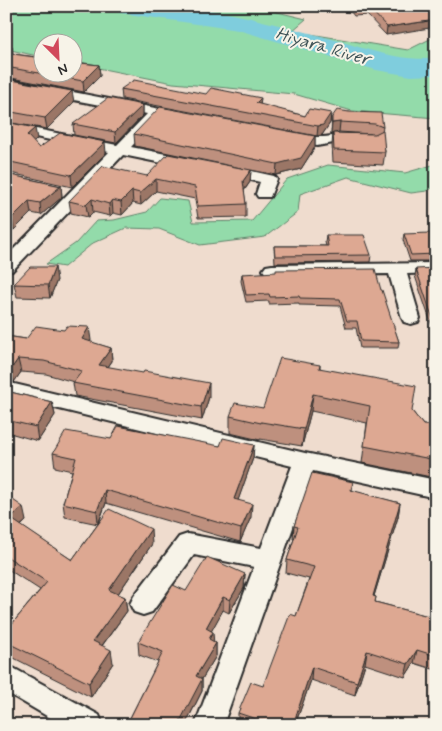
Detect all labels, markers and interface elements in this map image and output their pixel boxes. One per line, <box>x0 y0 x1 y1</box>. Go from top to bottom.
water label: Hiyara River <box>273 22 375 73</box>
north arrow <box>32 32 82 82</box>
text: N <box>55 59 71 79</box>

